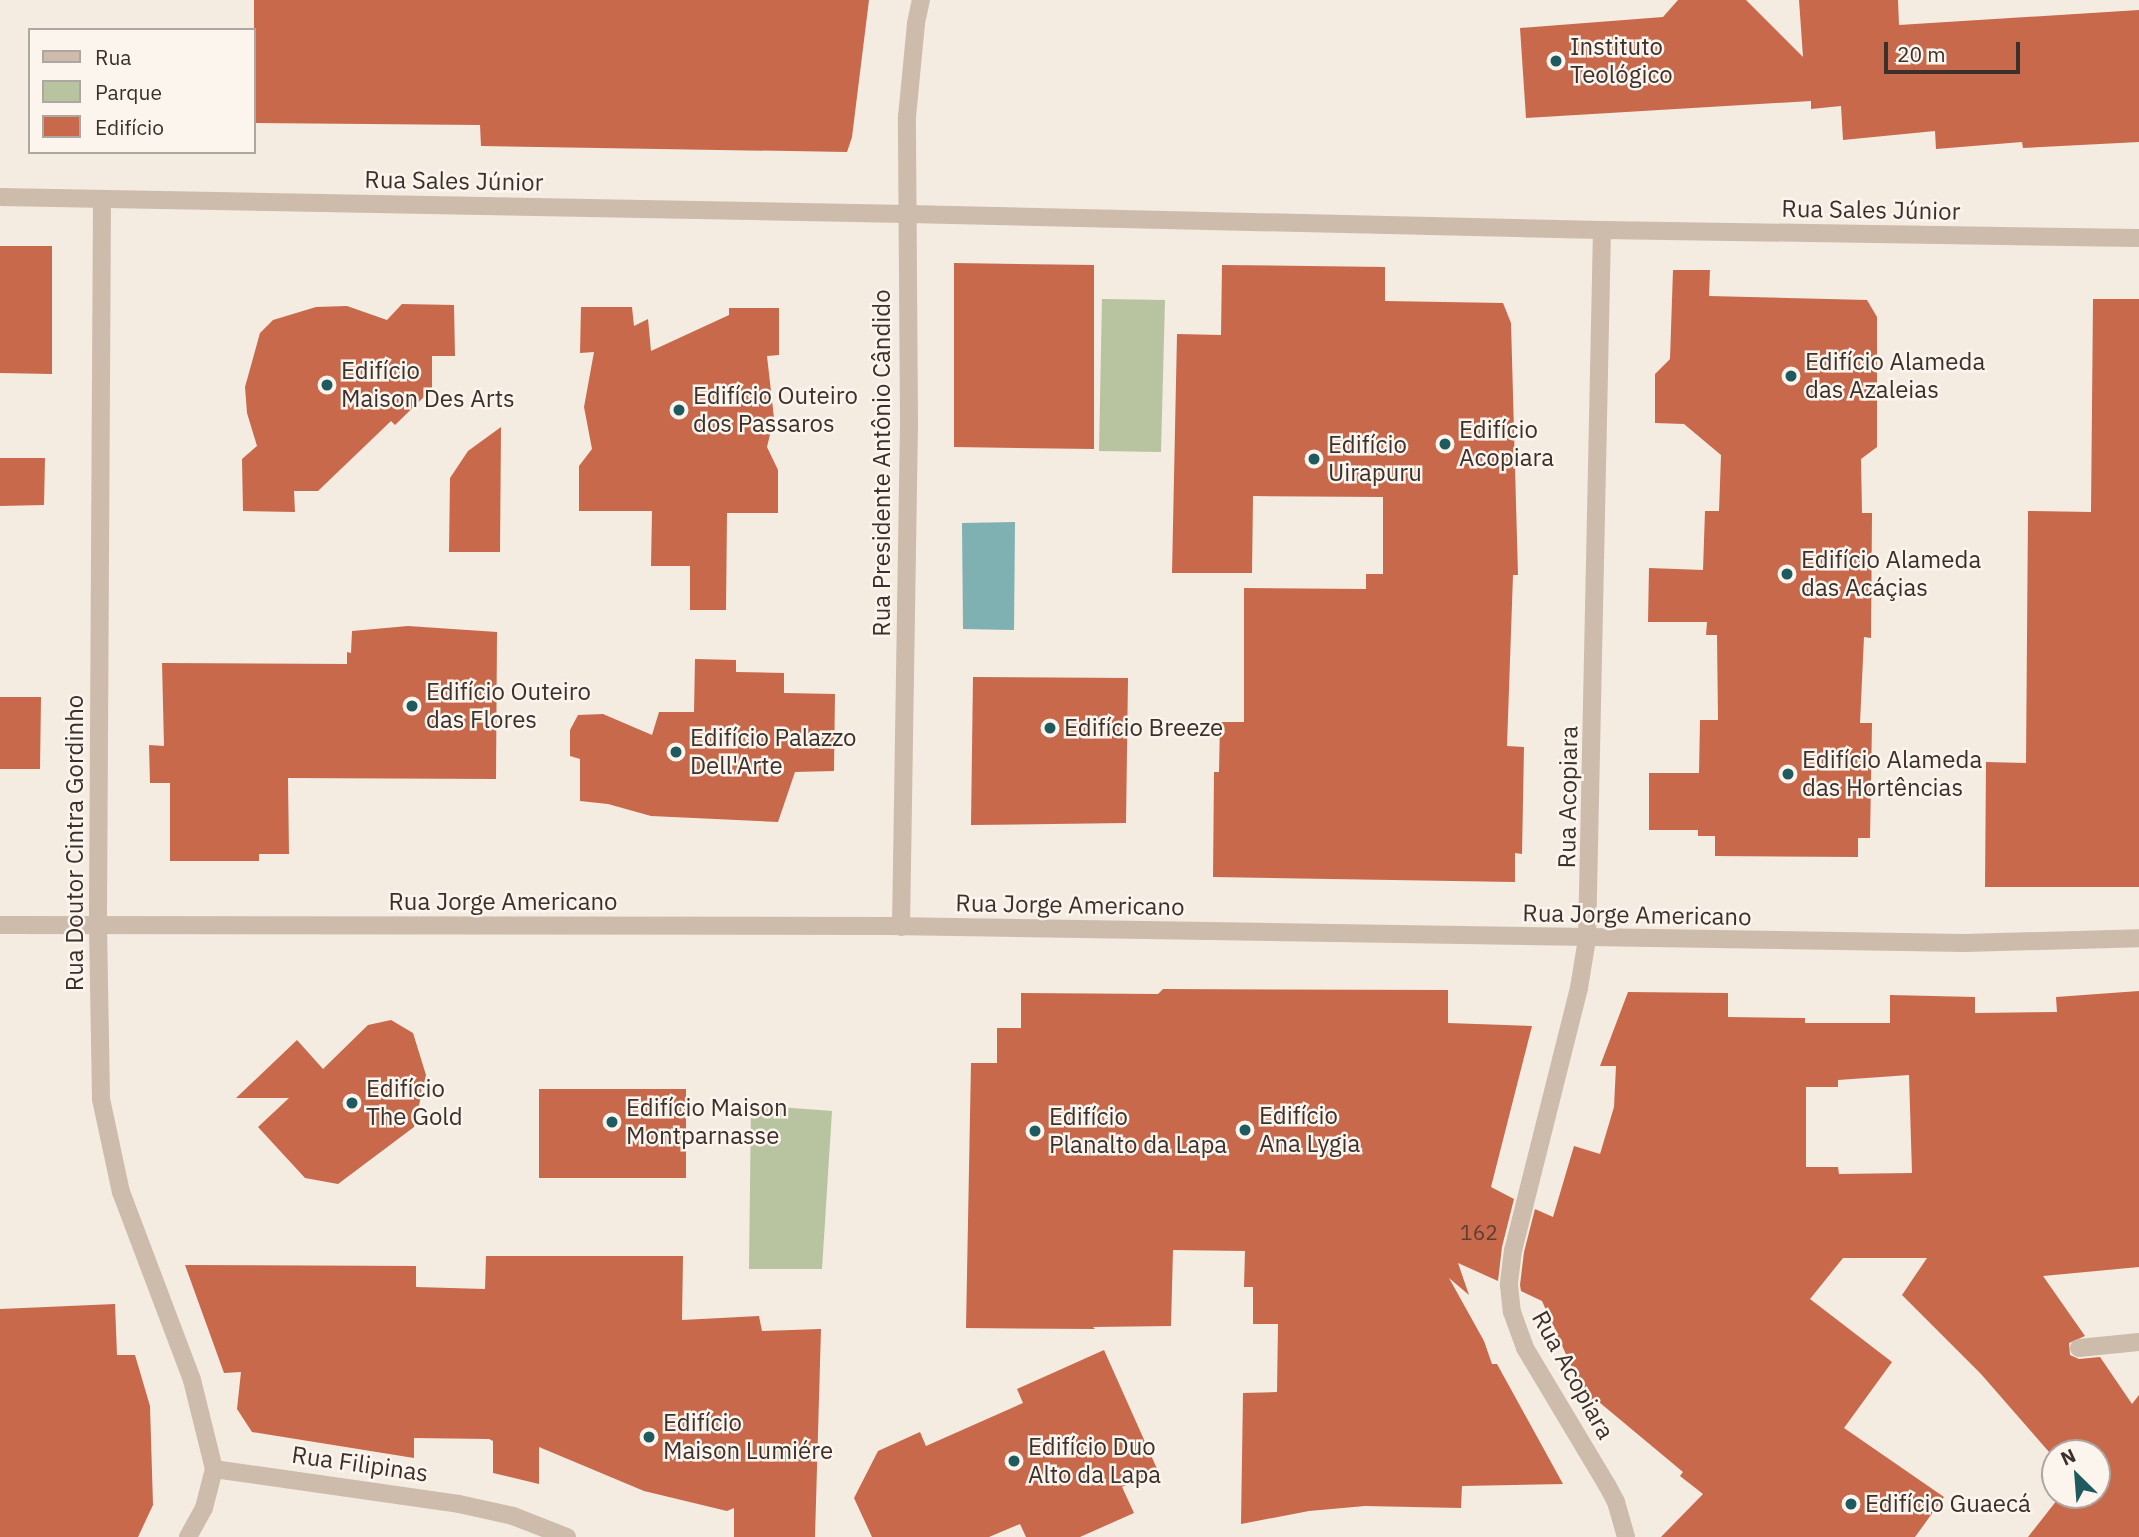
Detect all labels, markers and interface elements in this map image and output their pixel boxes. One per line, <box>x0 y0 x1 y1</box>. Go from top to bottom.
legend <box>28 28 256 154</box>
scale bar <box>1887 28 2024 72</box>
place label: Instituto Teológico <box>1570 33 1673 89</box>
text: 20 m <box>1897 40 1946 68</box>
text: Rua <box>95 43 132 71</box>
marker: Instituto Teológico <box>1548 53 1564 69</box>
text: Parque <box>95 78 162 106</box>
text: Edifício <box>95 113 164 141</box>
street label: Rua Sales Júnior <box>364 165 544 197</box>
street label: Rua Sales Júnior <box>1781 194 1961 226</box>
street label: Rua Presidente Antônio Cândido <box>868 289 896 637</box>
place label: Edifício Alameda das Azaleias <box>1805 348 1985 404</box>
place label: Edifício Maison Des Arts <box>341 357 515 413</box>
marker: Edifício Alameda das Azaleias <box>1783 368 1799 384</box>
marker: Edifício Maison Des Arts <box>319 377 335 393</box>
place label: Edifício Outeiro dos Passaros <box>693 382 858 438</box>
marker: Edifício Outeiro dos Passaros <box>671 402 687 418</box>
place label: Edifício Acopiara <box>1459 416 1554 472</box>
place label: Edifício Uirapuru <box>1328 431 1422 487</box>
marker: Edifício Acopiara <box>1437 436 1453 452</box>
marker: Edifício Uirapuru <box>1306 451 1322 467</box>
place label: Edifício Alameda das Acáçias <box>1801 546 1981 602</box>
marker: Edifício Alameda das Acáçias <box>1779 566 1795 582</box>
place label: Edifício Outeiro das Flores <box>426 678 591 734</box>
street label: Rua Doutor Cintra Gordinho <box>61 695 89 991</box>
marker: Edifício Outeiro das Flores <box>404 698 420 714</box>
place label: Edifício Breeze <box>1064 714 1223 742</box>
marker: Edifício Breeze <box>1042 720 1058 736</box>
place label: Edifício Palazzo Dell'Arte <box>690 724 857 780</box>
street label: Rua Acopiara <box>1552 726 1584 868</box>
marker: Edifício Palazzo Dell'Arte <box>668 744 684 760</box>
place label: Edifício Alameda das Hortências <box>1802 746 1982 802</box>
marker: Edifício Alameda das Hortências <box>1780 766 1796 782</box>
street label: Rua Jorge Americano <box>388 888 618 916</box>
street label: Rua Jorge Americano <box>955 889 1185 921</box>
street label: Rua Jorge Americano <box>1522 899 1752 931</box>
place label: Edifício The Gold <box>366 1075 463 1131</box>
place label: Edifício Maison Montparnasse <box>626 1094 788 1150</box>
marker: Edifício The Gold <box>344 1095 360 1111</box>
place label: Edifício Ana Lygia <box>1259 1102 1360 1158</box>
place label: Edifício Planalto da Lapa <box>1049 1103 1227 1159</box>
marker: Edifício Maison Montparnasse <box>604 1114 620 1130</box>
marker: Edifício Ana Lygia <box>1237 1122 1253 1138</box>
marker: Edifício Planalto da Lapa <box>1027 1123 1043 1139</box>
house number: 162 <box>1460 1219 1498 1245</box>
street label: Rua Acopiara <box>1526 1306 1620 1444</box>
place label: Edifício Maison Lumiére <box>663 1409 833 1465</box>
marker: Edifício Maison Lumiére <box>641 1429 657 1445</box>
place label: Edifício Duo Alto da Lapa <box>1028 1433 1161 1489</box>
north arrow <box>2041 1439 2111 1509</box>
street label: Rua Filipinas <box>290 1440 430 1488</box>
text: N <box>2057 1443 2079 1471</box>
marker: Edifício Duo Alto da Lapa <box>1006 1453 1022 1469</box>
place label: Edifício Guaecá <box>1865 1490 2031 1518</box>
marker: Edifício Guaecá <box>1843 1496 1859 1512</box>

